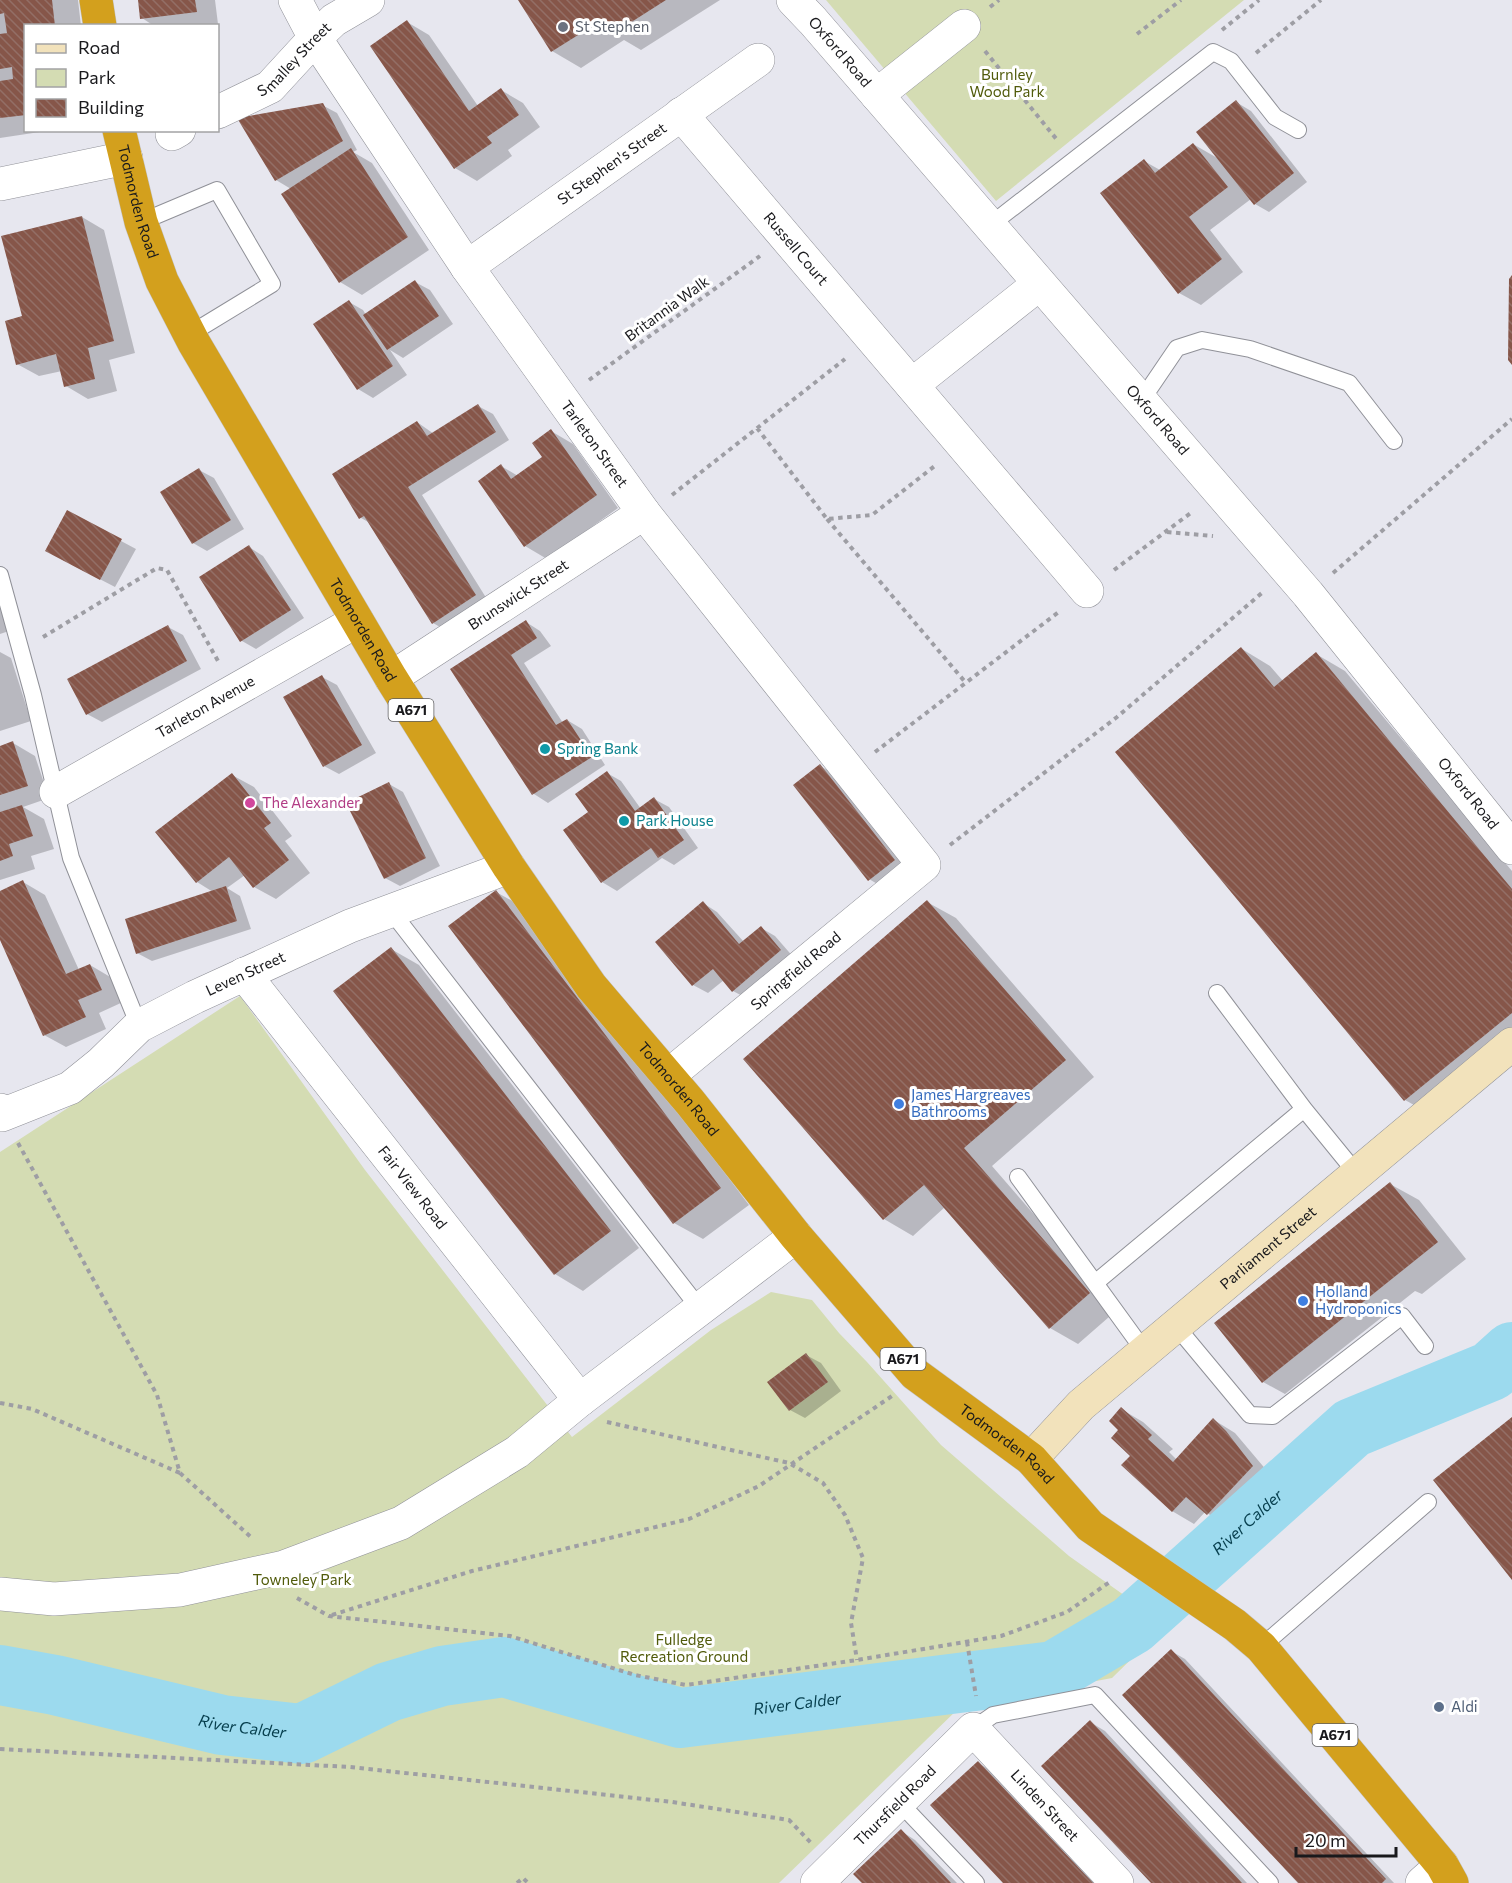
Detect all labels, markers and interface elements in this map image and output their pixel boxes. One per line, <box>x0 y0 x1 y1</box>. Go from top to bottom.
street label: Oxford Road <box>805 13 876 90</box>
place label: St Stephen <box>575 17 649 35</box>
street label: Smalley Street <box>254 18 334 100</box>
marker: St Stephen <box>556 20 570 34</box>
legend <box>24 24 219 132</box>
text: Road <box>78 36 120 58</box>
park label: Burnley Wood Park <box>969 65 1045 100</box>
text: Park <box>78 66 116 88</box>
text: Building <box>78 96 144 118</box>
street label: St Stephen's Street <box>553 118 669 208</box>
street label: Todmorden Road <box>115 143 163 260</box>
street label: Russell Court <box>760 208 833 288</box>
street label: Britannia Walk <box>621 272 712 345</box>
street label: Oxford Road <box>1123 380 1194 458</box>
street label: Tarleton Street <box>558 397 633 490</box>
street label: Brunswick Street <box>464 555 571 633</box>
street label: Todmorden Road <box>326 575 401 685</box>
street label: Tarleton Avenue <box>153 671 258 741</box>
road number: A671 <box>388 699 434 721</box>
place label: Spring Bank <box>557 739 638 757</box>
marker: Spring Bank <box>538 742 552 756</box>
street label: Oxford Road <box>1435 753 1503 832</box>
place label: The Alexander <box>262 793 360 811</box>
marker: The Alexander <box>243 796 257 810</box>
place label: Park House <box>636 811 714 829</box>
marker: Park House <box>617 814 631 828</box>
street label: Springfield Road <box>747 927 844 1013</box>
street label: Leven Street <box>202 947 288 999</box>
street label: Todmorden Road <box>635 1038 723 1139</box>
place label: James Hargreaves Bathrooms <box>911 1085 1031 1120</box>
marker: James Hargreaves Bathrooms <box>892 1097 906 1111</box>
street label: Fair View Road <box>375 1142 451 1232</box>
street label: Parliament Street <box>1216 1202 1319 1293</box>
place label: Holland Hydroponics <box>1315 1282 1402 1317</box>
marker: Holland Hydroponics <box>1296 1294 1310 1308</box>
road number: A671 <box>880 1348 926 1370</box>
street label: Todmorden Road <box>956 1400 1058 1487</box>
water label: River Calder <box>1207 1485 1286 1558</box>
park label: Towneley Park <box>252 1570 352 1588</box>
park label: Fulledge Recreation Ground <box>620 1630 748 1665</box>
water label: River Calder <box>752 1688 843 1718</box>
place label: Aldi <box>1451 1697 1478 1715</box>
marker: Aldi <box>1432 1700 1446 1714</box>
water label: River Calder <box>197 1710 288 1741</box>
road number: A671 <box>1312 1724 1358 1746</box>
street label: Thursfield Road <box>850 1761 939 1849</box>
street label: Linden Street <box>1007 1765 1083 1844</box>
scale bar <box>1296 1820 1396 1858</box>
text: 20 m <box>1305 1829 1346 1851</box>

